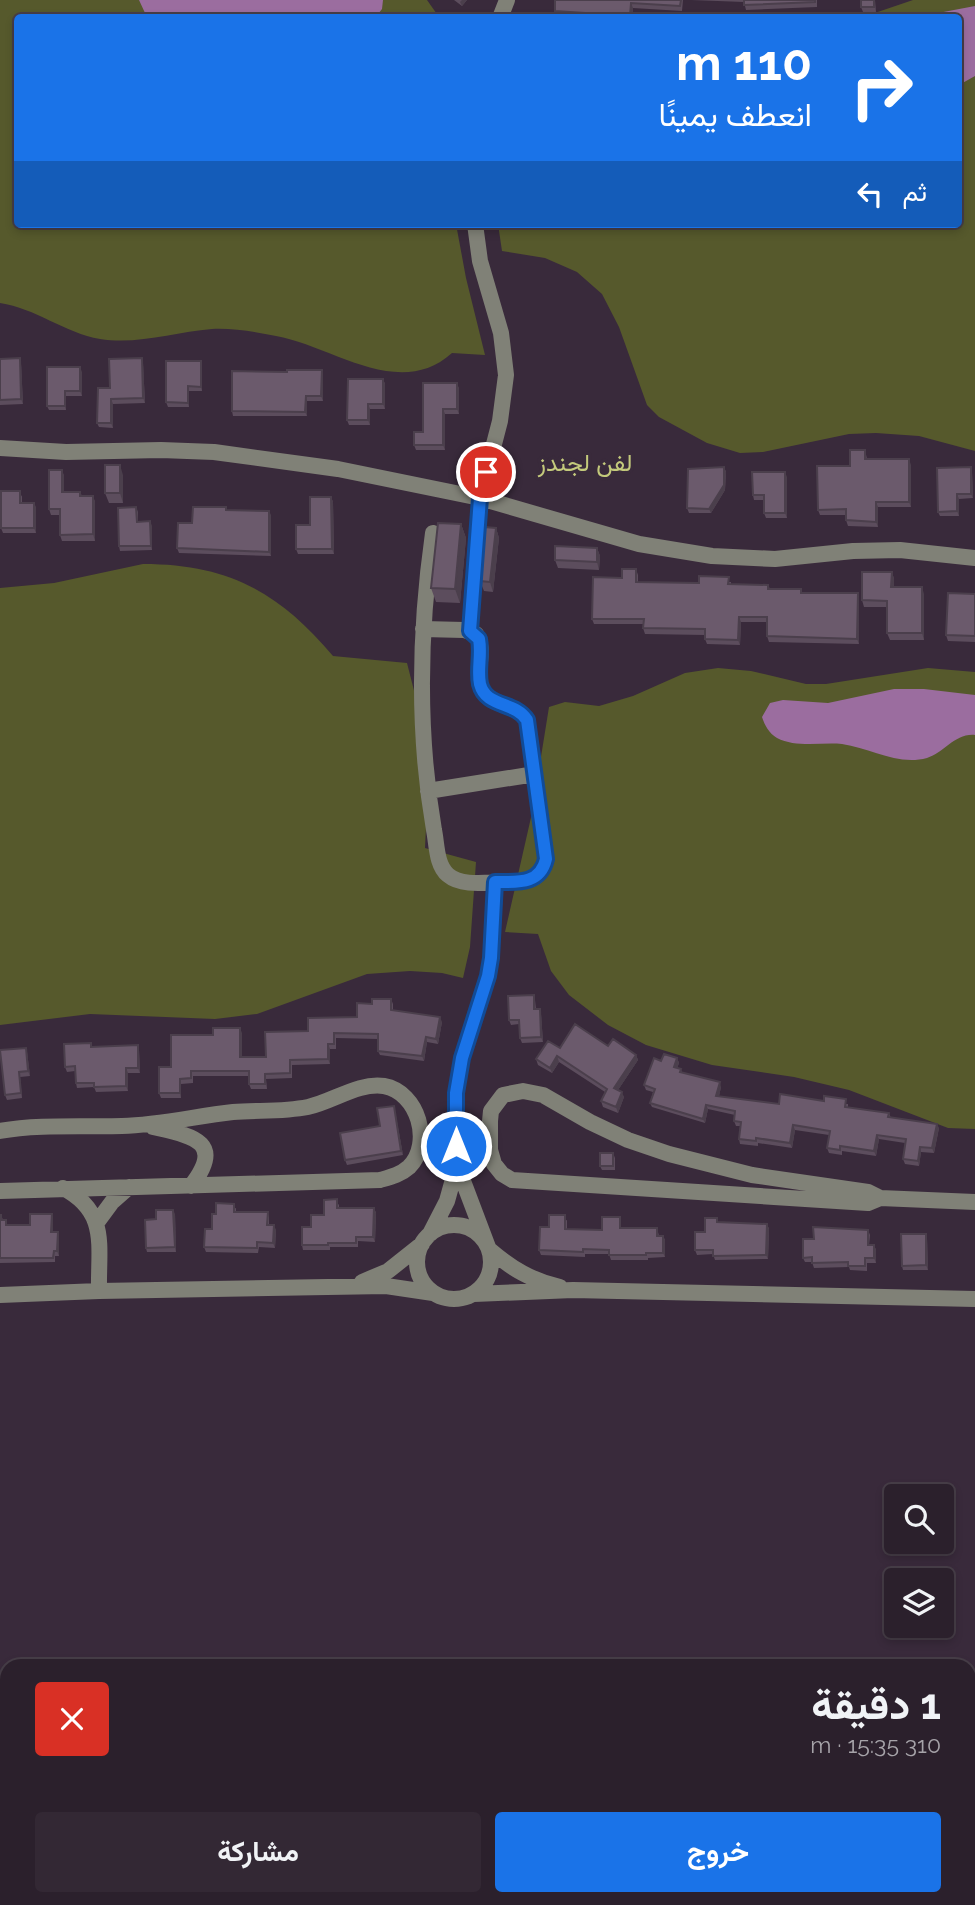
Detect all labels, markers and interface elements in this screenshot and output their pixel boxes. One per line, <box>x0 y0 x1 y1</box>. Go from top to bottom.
text: 110 m <box>676 34 812 91</box>
icon: right <box>836 42 927 133</box>
text: انعطف يمينًا <box>659 96 812 133</box>
icon: left <box>851 175 889 213</box>
text: ثم <box>903 177 927 207</box>
pin <box>456 442 516 502</box>
district label: لفن لجندز <box>537 448 632 478</box>
icon: arrive <box>467 453 505 491</box>
position arrow <box>419 1109 493 1183</box>
map controls <box>884 1484 954 1638</box>
button: search <box>884 1484 954 1554</box>
button: layers <box>884 1568 954 1638</box>
text: 1 دقيقة <box>811 1680 941 1729</box>
button: close <box>35 1682 109 1756</box>
text: 310 m · 15:35 <box>810 1731 941 1758</box>
button: مشاركة <box>35 1812 481 1892</box>
button: خروج <box>495 1812 941 1892</box>

